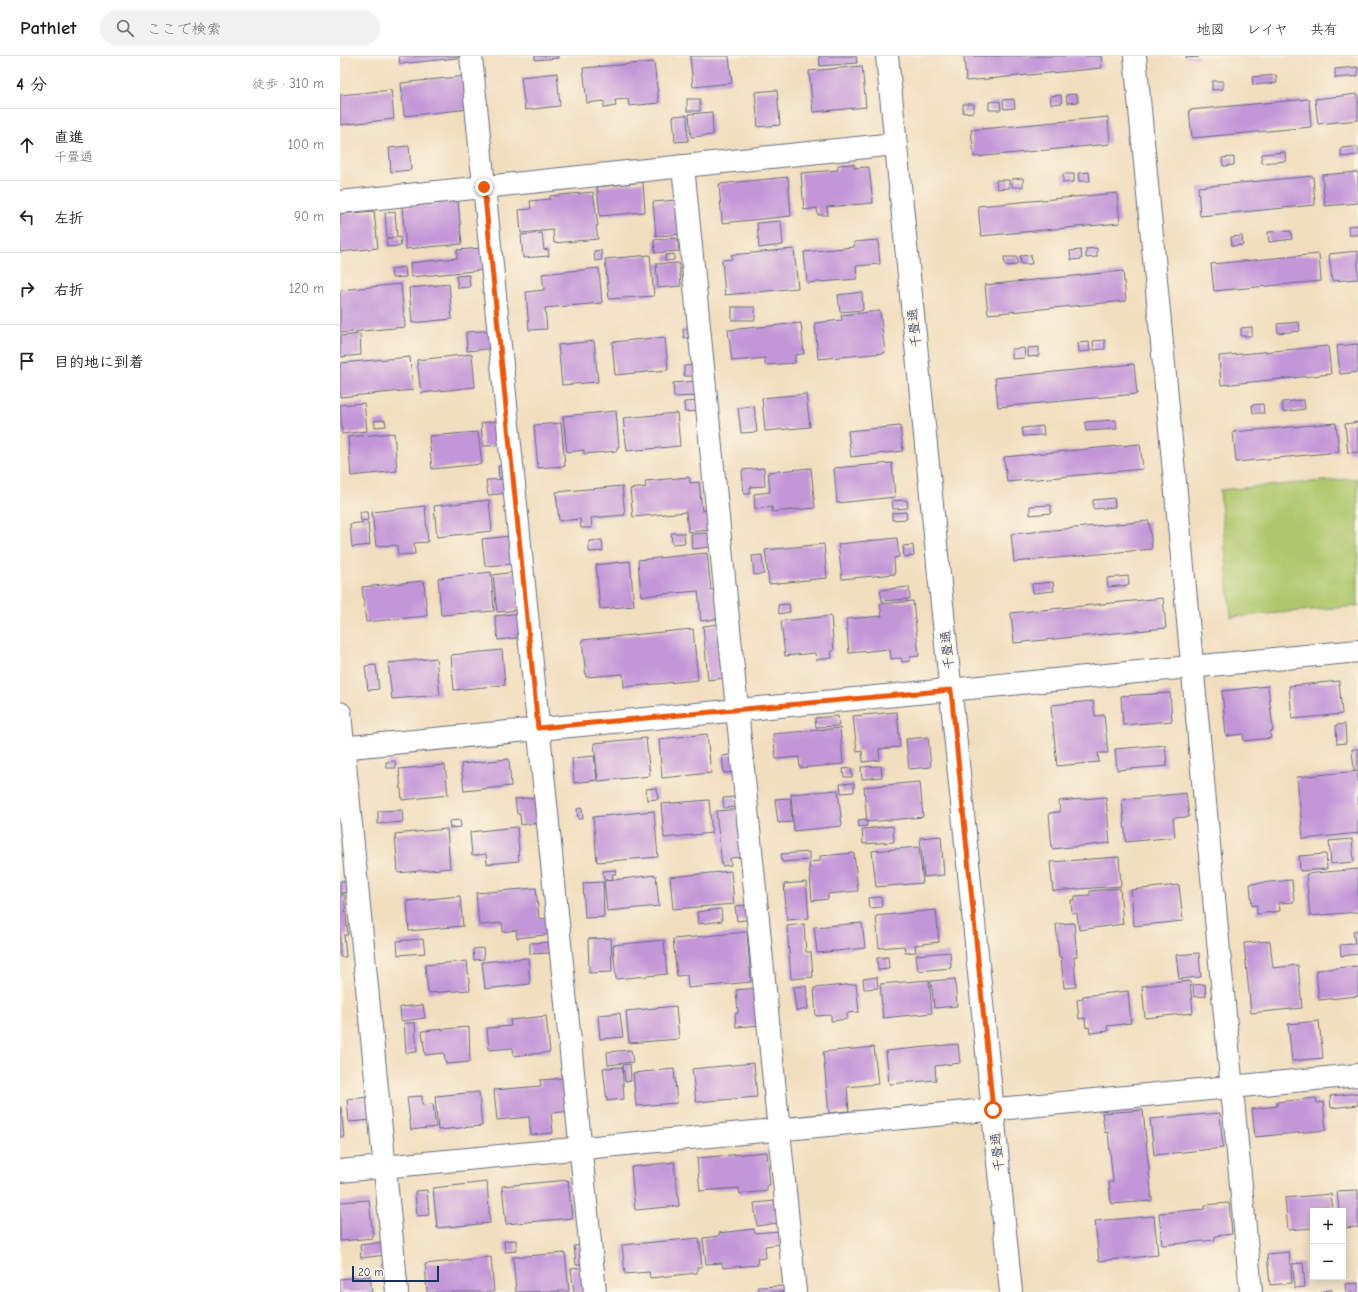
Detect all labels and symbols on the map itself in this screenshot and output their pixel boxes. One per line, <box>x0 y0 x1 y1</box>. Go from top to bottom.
route end <box>475 178 493 196</box>
street label: 千畳通 <box>905 308 923 348</box>
street label: 千畳通 <box>938 630 956 670</box>
route start <box>984 1101 1002 1119</box>
street label: 千畳通 <box>988 1132 1006 1172</box>
scale bar <box>352 1264 439 1283</box>

